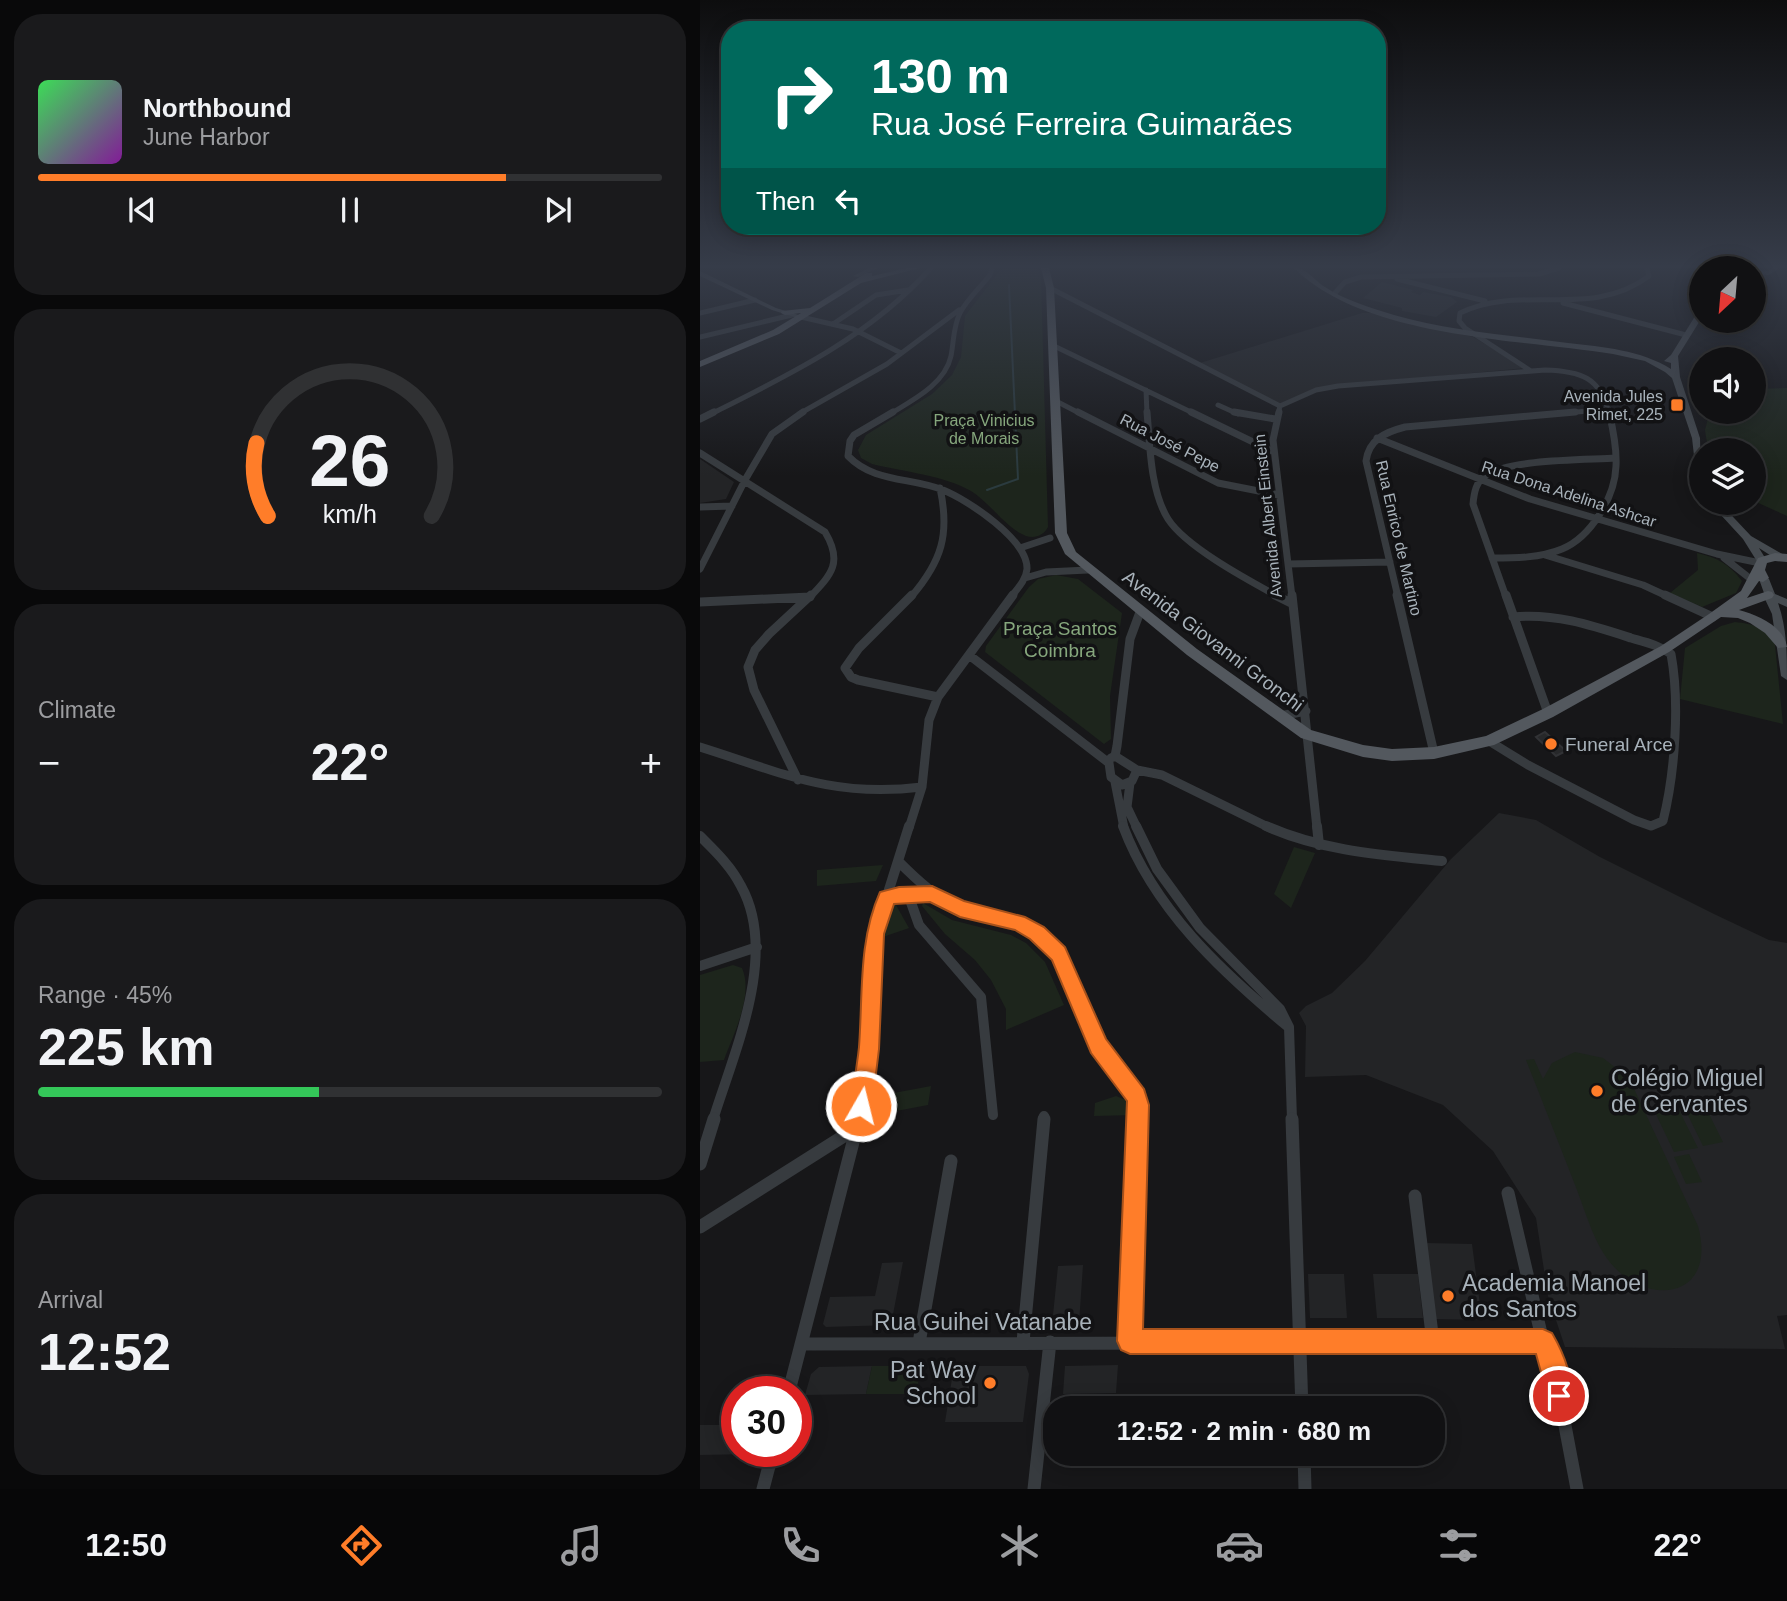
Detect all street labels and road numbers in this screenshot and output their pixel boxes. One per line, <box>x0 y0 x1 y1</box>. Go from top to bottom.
street label: Rua José Pepe <box>1117 411 1223 475</box>
street label: Avenida Albert Einstein <box>1251 433 1285 599</box>
street label: Rua Dona Adelina Ashcar <box>1480 458 1659 530</box>
street label: Rua Enrico de Martino <box>1373 459 1425 618</box>
street label: Avenida Giovanni Gronchi <box>1119 566 1307 716</box>
street label: Rua Guihei Vatanabe <box>874 1309 1092 1335</box>

